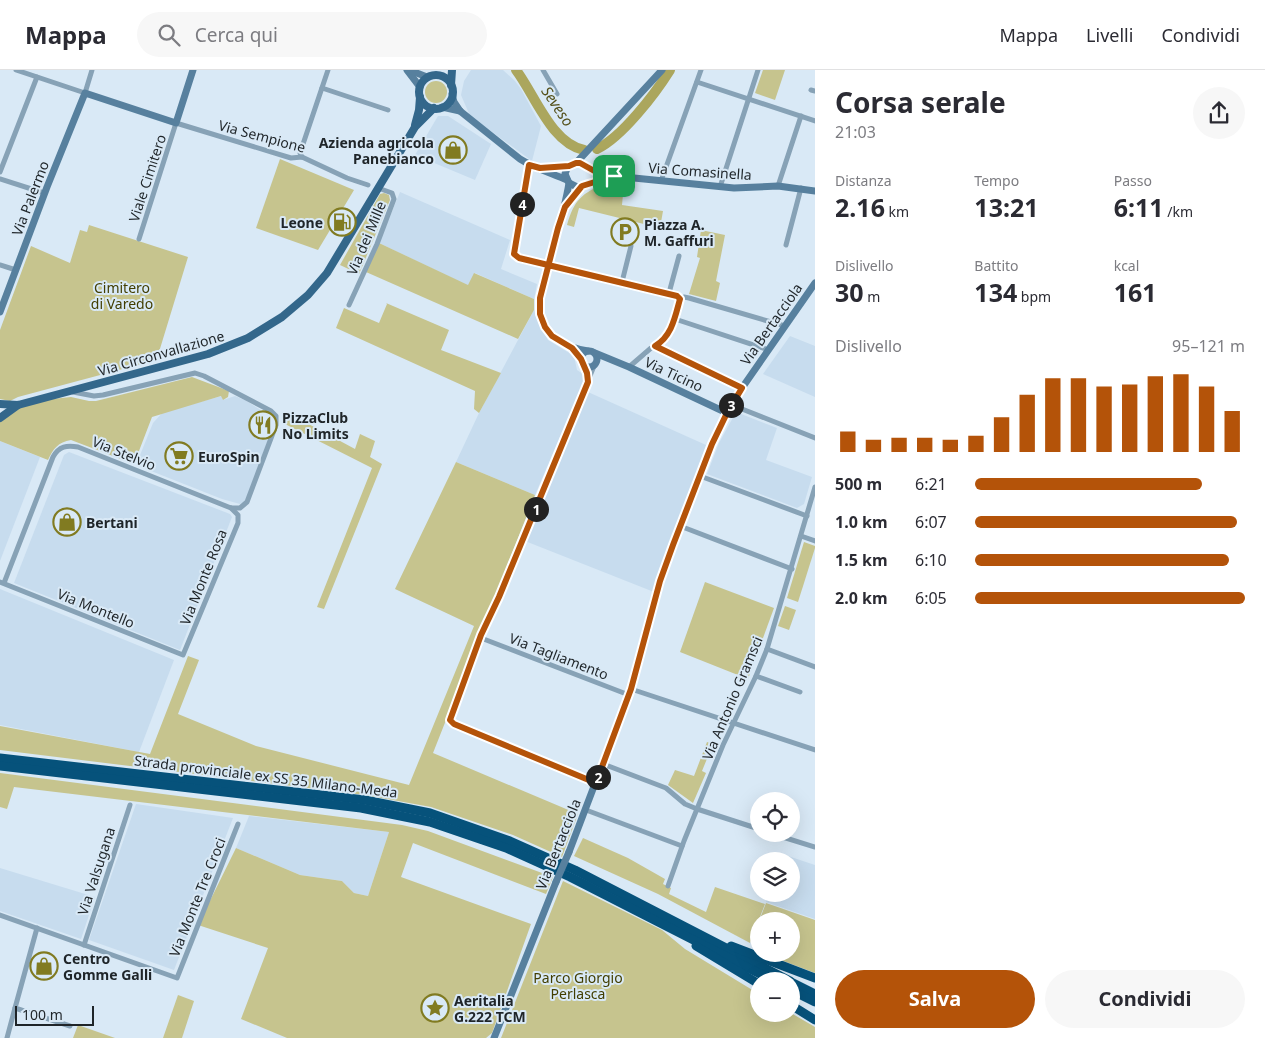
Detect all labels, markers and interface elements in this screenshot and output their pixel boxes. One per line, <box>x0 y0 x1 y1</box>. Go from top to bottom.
search box <box>137 12 487 57</box>
text: Mappa <box>25 18 107 51</box>
icon: search <box>155 21 183 49</box>
text: Cerca qui <box>195 22 278 48</box>
text: Mappa <box>999 23 1058 47</box>
text: Livelli <box>1086 23 1133 47</box>
text: Condividi <box>1161 23 1240 47</box>
water label: Seveso <box>537 82 579 130</box>
text: Corsa serale <box>835 83 1006 121</box>
button: share <box>1193 87 1245 139</box>
street label: Via Sempione <box>216 115 308 157</box>
text: 21:03 <box>835 121 876 143</box>
street label: Viale Cimitero <box>124 132 170 224</box>
place label: Azienda agricola Panebianco <box>319 133 434 168</box>
shop icon: Azienda agricola Panebianco <box>438 135 468 165</box>
pin <box>593 155 635 197</box>
street label: Via Palermo <box>7 158 53 238</box>
street label: Via Comasinella <box>648 158 752 184</box>
icon: arrive <box>600 162 628 190</box>
text: Distanza <box>835 171 892 190</box>
text: Tempo <box>974 171 1019 190</box>
text: Passo <box>1114 171 1152 190</box>
text: 2.16 <box>835 190 885 224</box>
text: 13:21 <box>974 190 1039 224</box>
text: 6:11 <box>1114 190 1164 224</box>
pin: 4 <box>510 192 534 216</box>
text: 4 <box>518 195 527 214</box>
street label: Via dei Mille <box>342 198 390 278</box>
text: km <box>885 202 909 221</box>
text: /km <box>1164 202 1193 221</box>
fuel station icon: Leone <box>327 207 357 237</box>
place label: Leone <box>281 213 323 232</box>
place label: Piazza A. M. Gaffuri <box>644 215 714 250</box>
parking icon: Piazza A. M. Gaffuri <box>610 217 640 247</box>
text: Dislivello <box>835 256 893 275</box>
text: Battito <box>974 256 1019 275</box>
text: kcal <box>1114 256 1139 275</box>
text: 30 <box>835 275 864 309</box>
text: 134 <box>974 275 1017 309</box>
text: 161 <box>1114 275 1157 309</box>
park label: Cimitero di Varedo <box>91 278 153 313</box>
street label: Via Bertacciola <box>736 279 806 369</box>
text: m <box>864 287 880 306</box>
text: bpm <box>1017 287 1051 306</box>
street label: Via Circonvallazione <box>96 326 226 380</box>
text: Dislivello <box>835 335 902 357</box>
text: 95–121 m <box>1172 335 1245 357</box>
street label: Via Ticino <box>642 352 706 396</box>
pin: 3 <box>718 392 744 418</box>
text: 3 <box>727 396 736 415</box>
place label: PizzaClub No Limits <box>282 408 349 443</box>
restaurant icon: PizzaClub No Limits <box>248 410 278 440</box>
street label: Via Stelvio <box>89 432 159 474</box>
supermarket icon: EuroSpin <box>164 441 194 471</box>
place label: EuroSpin <box>198 447 260 466</box>
text: 500 m <box>835 473 882 495</box>
text: 6:21 <box>915 473 947 495</box>
pin: 1 <box>524 496 548 522</box>
text: 1 <box>532 500 541 519</box>
shop icon: Bertani <box>52 507 82 537</box>
text: 1.0 km <box>835 511 887 533</box>
text: 6:07 <box>915 511 947 533</box>
place label: Bertani <box>86 513 138 532</box>
street label: Via Monte Rosa <box>175 526 231 628</box>
text: 1.5 km <box>835 549 887 571</box>
text: 6:10 <box>915 549 947 571</box>
street label: Via Montello <box>54 584 138 632</box>
text: 2.0 km <box>835 587 887 609</box>
text: 6:05 <box>915 587 947 609</box>
street label: Via Tagliamento <box>507 628 611 684</box>
street label: Via Antonio Gramsci <box>697 633 767 763</box>
street label: Strada provinciale ex SS 35 Milano-Meda <box>133 750 399 802</box>
pin: 2 <box>586 764 610 790</box>
text: 2 <box>594 768 603 787</box>
map controls <box>750 792 800 1022</box>
button: locate <box>750 792 800 842</box>
street label: Via Bertacciola <box>531 796 585 892</box>
street label: Via Valsugana <box>73 825 119 917</box>
street label: Via Monte Tre Croci <box>164 834 230 960</box>
button: layers <box>750 852 800 902</box>
button: + <box>750 912 800 962</box>
place label: Centro Gomme Galli <box>63 949 152 984</box>
shop icon: Centro Gomme Galli <box>29 951 59 981</box>
park label: Parco Giorgio Perlasca <box>533 968 623 1003</box>
button: Salva <box>835 970 1035 1028</box>
button: Condividi <box>1045 970 1245 1028</box>
button: − <box>750 972 800 1022</box>
place label: Aeritalia G.222 TCM <box>454 991 526 1026</box>
place icon: Aeritalia G.222 TCM <box>420 993 450 1023</box>
scale bar <box>15 1003 94 1026</box>
text: 100 m <box>22 1005 63 1024</box>

